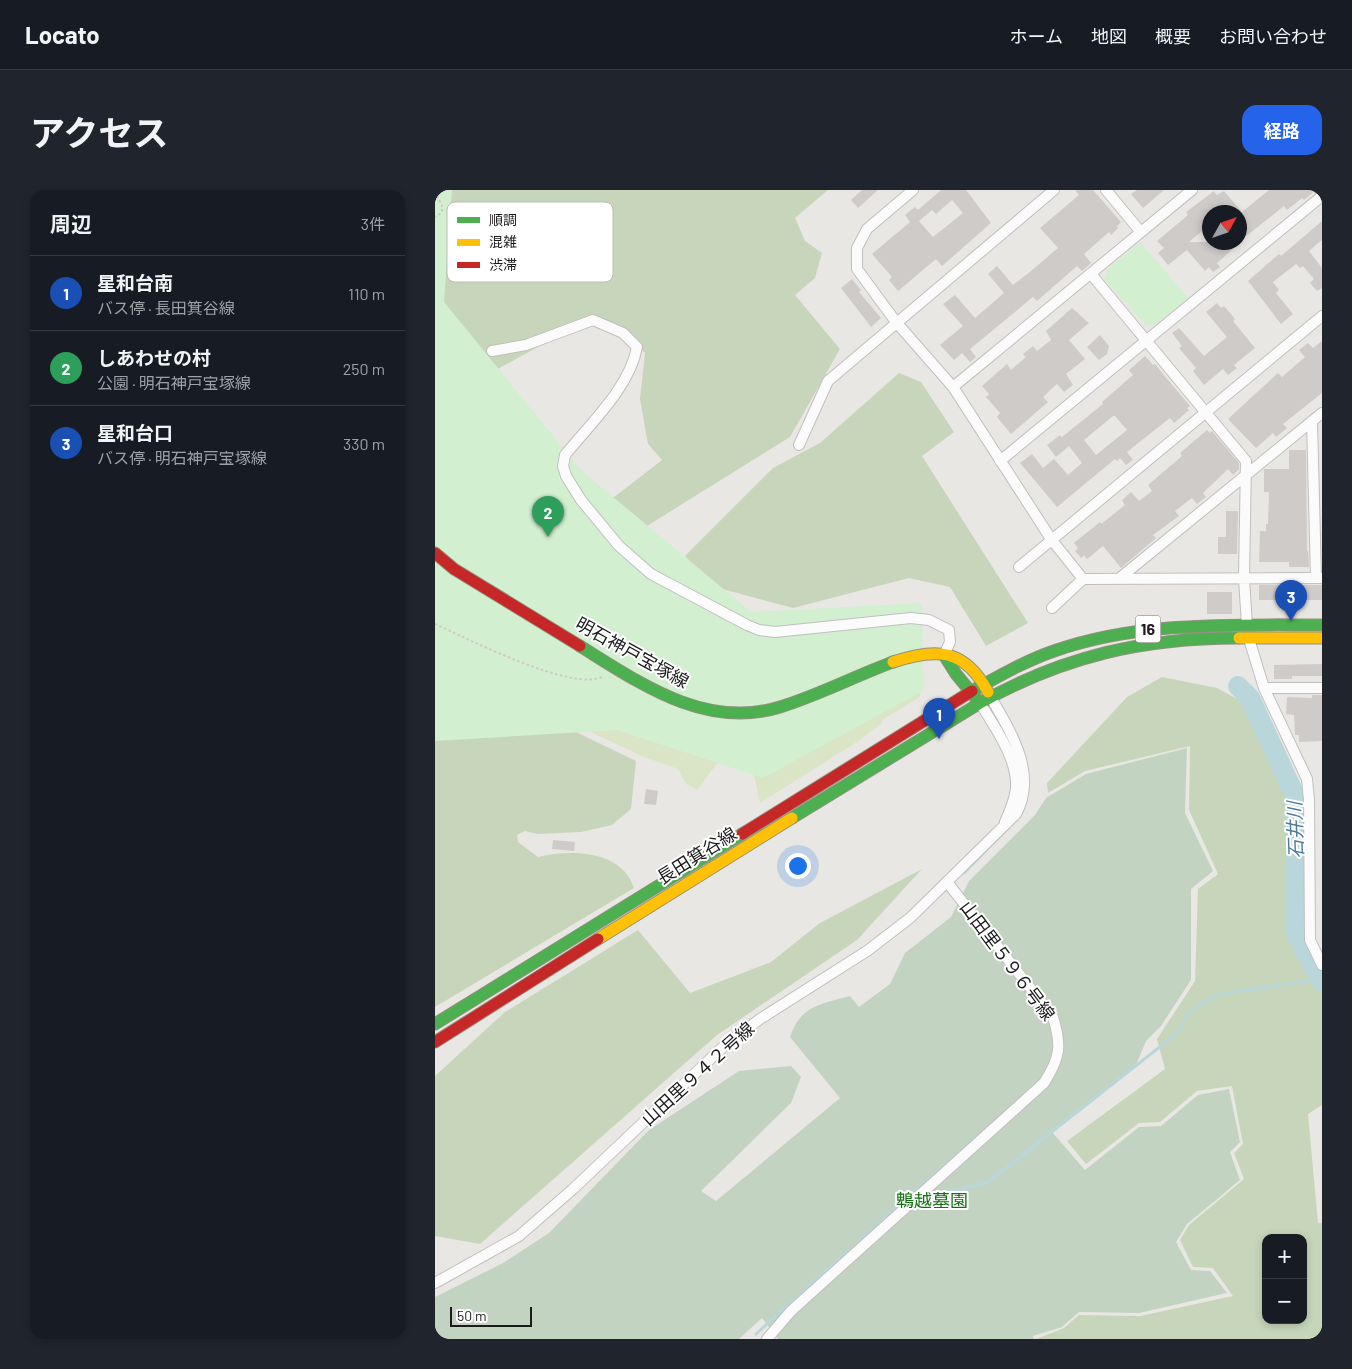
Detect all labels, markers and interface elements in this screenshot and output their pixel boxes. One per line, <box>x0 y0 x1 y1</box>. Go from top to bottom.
text: Locato <box>25 20 100 49</box>
text: ホーム <box>1010 25 1063 47</box>
text: 地図 <box>1091 25 1127 47</box>
text: 概要 <box>1155 25 1191 47</box>
text: お問い合わせ <box>1219 25 1327 47</box>
button: 経路 <box>1242 105 1322 155</box>
text: アクセス <box>30 111 168 153</box>
legend <box>447 202 613 282</box>
north arrow <box>1202 205 1247 250</box>
text: 周辺 <box>50 211 92 236</box>
text: 順調 <box>489 211 517 228</box>
text: 3件 <box>361 214 385 233</box>
text: 混雑 <box>489 233 517 250</box>
text: 渋滞 <box>489 256 517 273</box>
text: 星和台南 <box>97 271 173 294</box>
text: 1 <box>63 284 69 303</box>
text: 110 m <box>348 284 385 303</box>
text: バス停 · 長田箕谷線 <box>97 298 235 317</box>
text: しあわせの村 <box>97 346 211 369</box>
text: 2 <box>62 359 70 378</box>
text: 250 m <box>343 359 385 378</box>
text: 公園 · 明石神戸宝塚線 <box>97 373 251 392</box>
text: 星和台口 <box>97 421 173 444</box>
text: 3 <box>62 434 70 453</box>
text: 330 m <box>343 434 385 453</box>
text: バス停 · 明石神戸宝塚線 <box>97 448 267 467</box>
pin: 2 <box>532 496 564 537</box>
pin: 3 <box>1275 580 1307 621</box>
street label: 明石神戸宝塚線 <box>572 612 693 692</box>
road number: 16 <box>1135 616 1161 642</box>
pin: 1 <box>923 698 955 739</box>
water label: 石井川 <box>1282 799 1307 859</box>
street label: 長田箕谷線 <box>652 822 740 888</box>
your location <box>785 853 811 879</box>
street label: 山田里５９６号線 <box>956 896 1060 1025</box>
street label: 山田里９４２号線 <box>636 1017 758 1130</box>
park label: 鵯越墓園 <box>896 1189 968 1211</box>
map controls <box>1262 1234 1307 1324</box>
button: + <box>1262 1234 1307 1279</box>
button: − <box>1262 1279 1307 1324</box>
scale bar <box>450 1304 533 1327</box>
text: 50 m <box>457 1307 486 1324</box>

